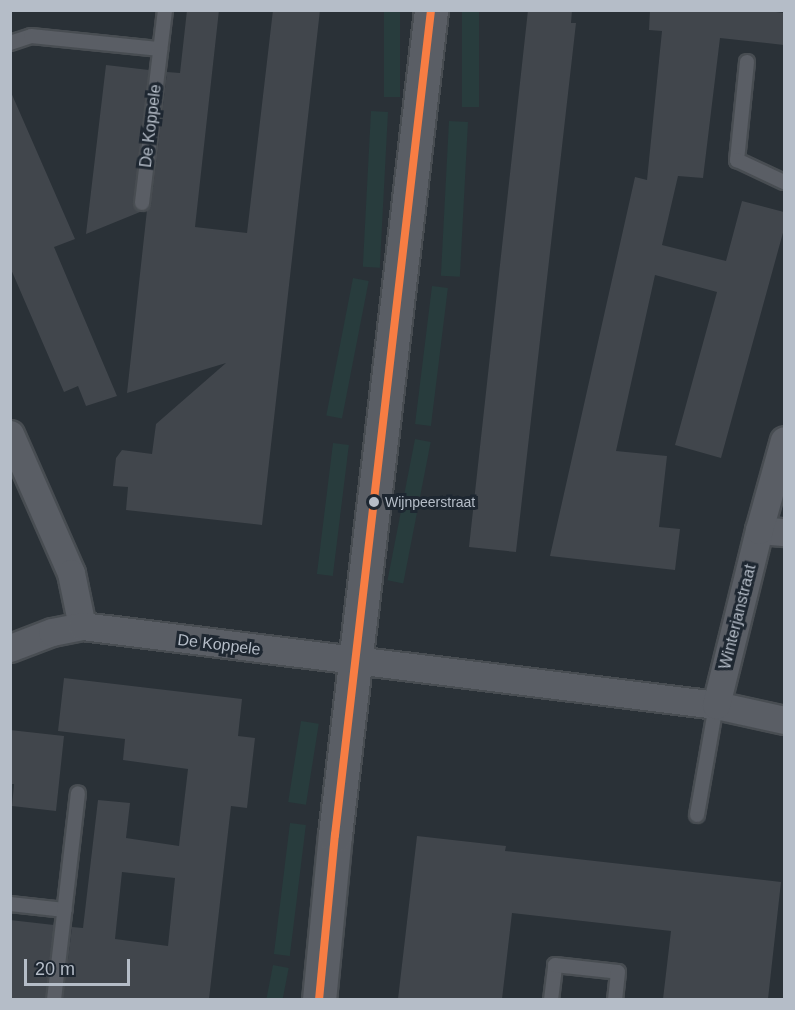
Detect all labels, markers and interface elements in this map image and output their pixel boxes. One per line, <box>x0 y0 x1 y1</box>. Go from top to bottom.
street label: De Koppele <box>136 83 166 169</box>
place label: Wijnpeerstraat <box>385 494 475 510</box>
marker: Wijnpeerstraat <box>368 496 380 508</box>
street label: Winterjanstraat <box>716 562 760 672</box>
street label: De Koppele <box>176 630 262 660</box>
scale bar <box>27 947 134 985</box>
text: 20 m <box>35 959 75 979</box>

